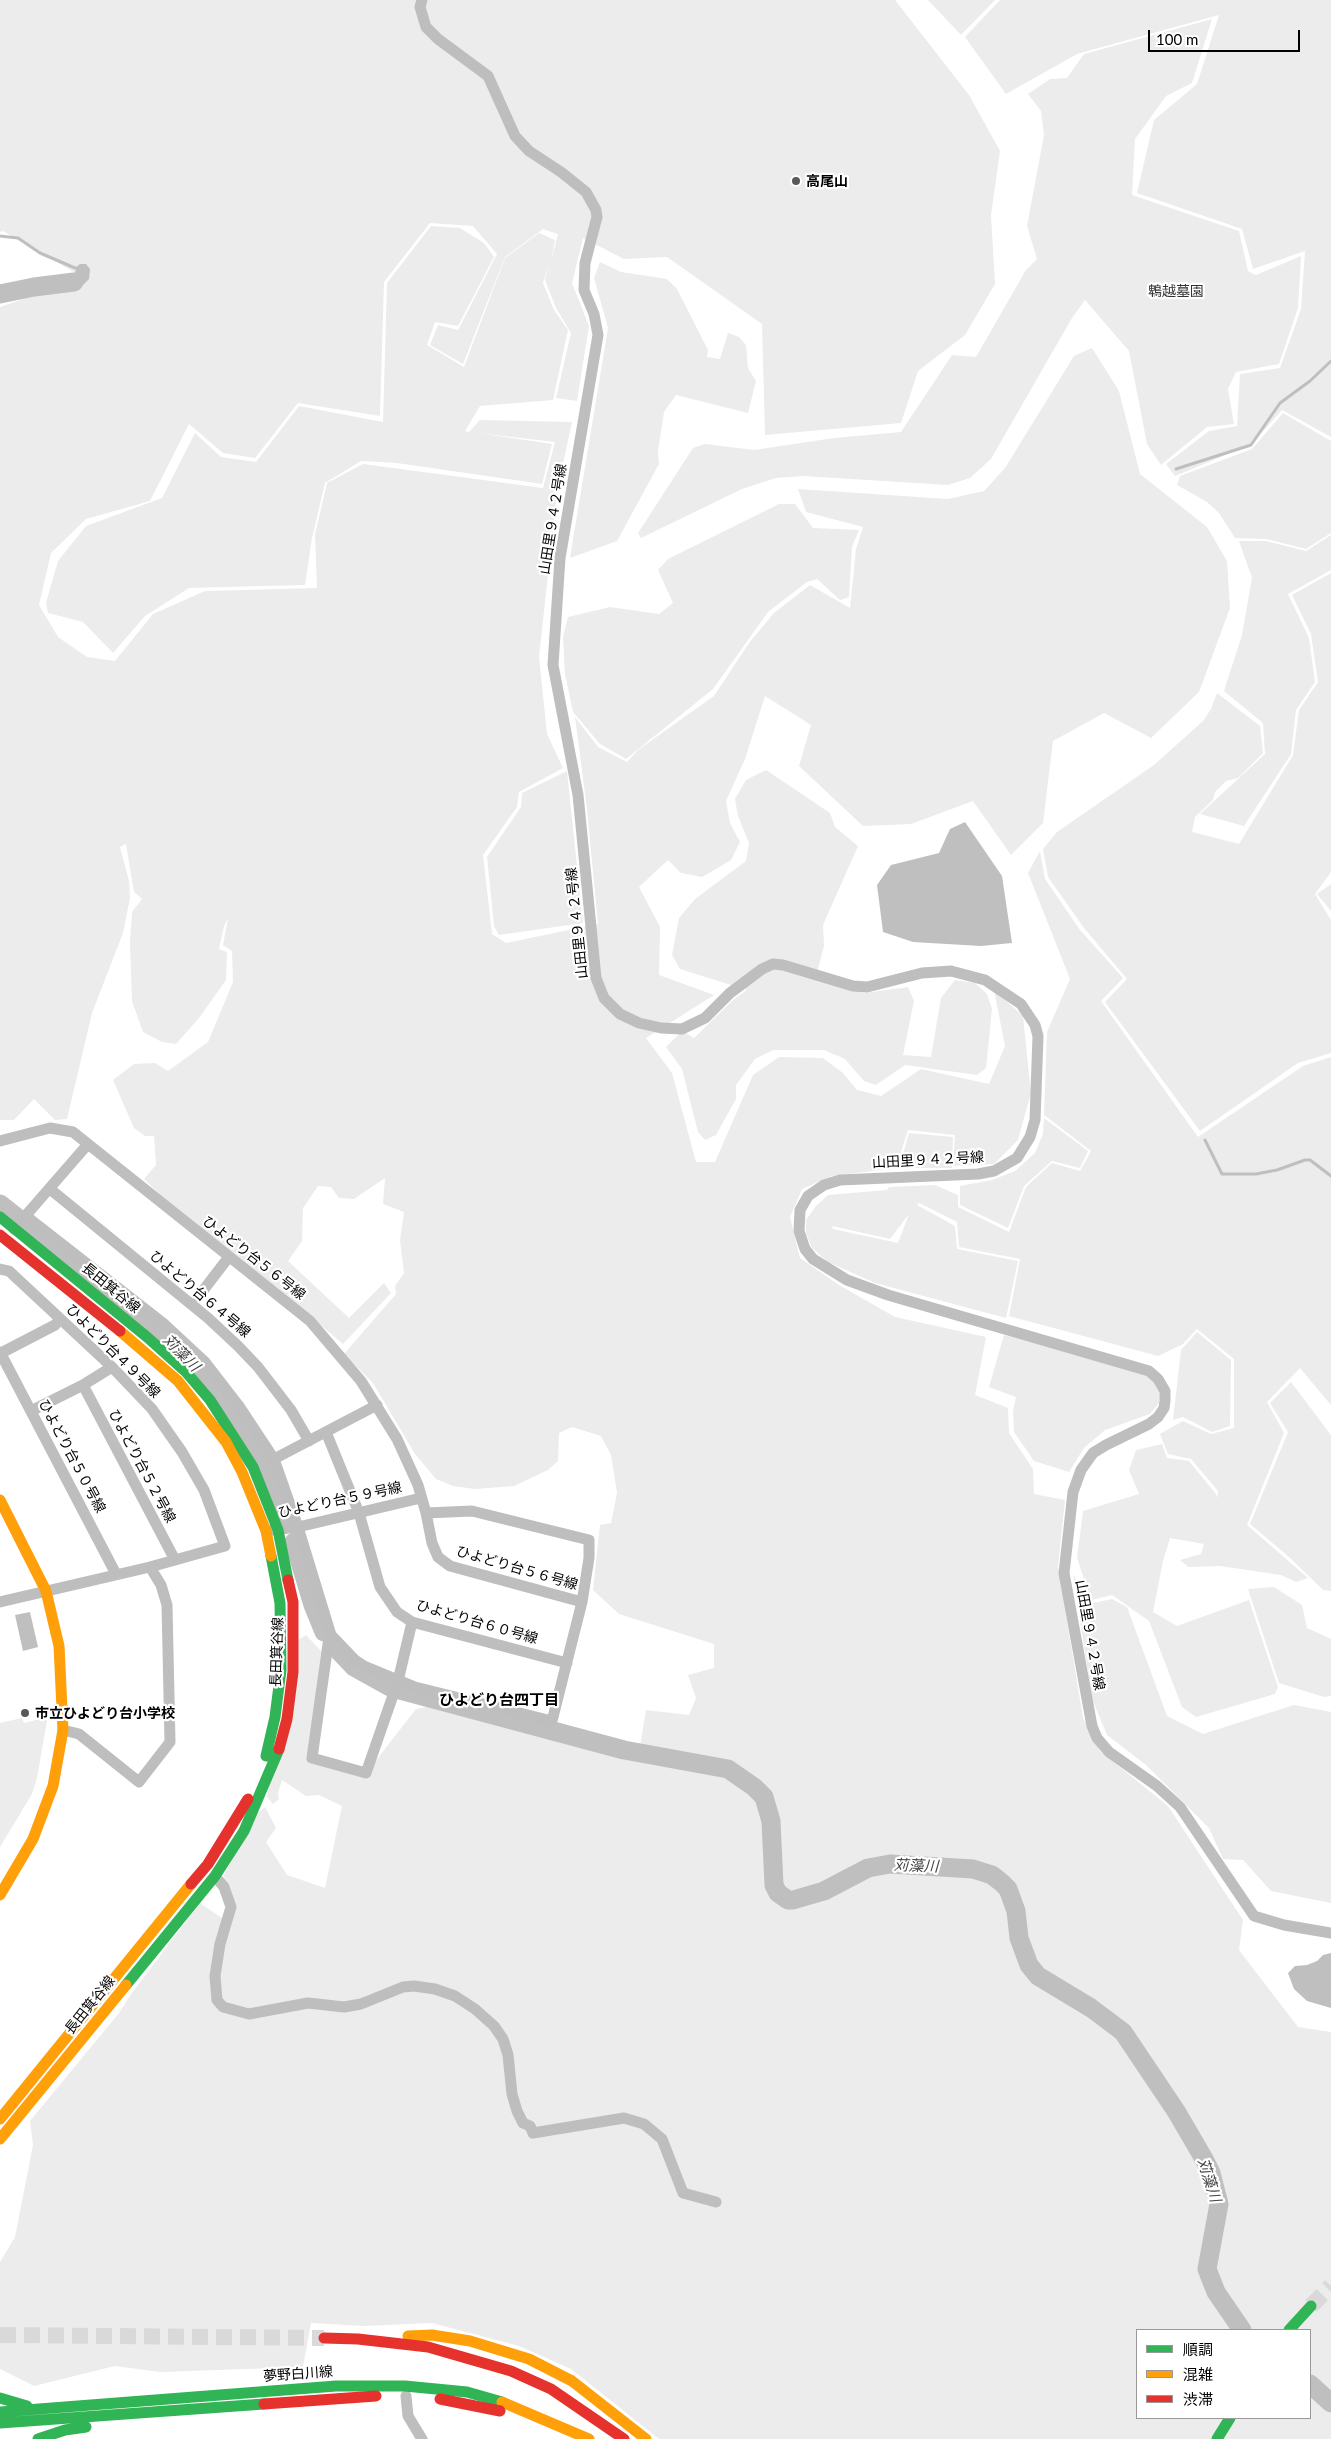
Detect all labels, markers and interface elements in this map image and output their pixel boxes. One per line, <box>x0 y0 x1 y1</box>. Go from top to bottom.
scale bar <box>1151 20 1304 52</box>
text: 100 m <box>1156 30 1198 48</box>
place label: 高尾山 <box>806 173 848 189</box>
marker: 高尾山 <box>790 175 802 187</box>
park label: 鵯越墓園 <box>1148 283 1204 299</box>
street label: 山田里９４２号線 <box>536 462 570 576</box>
street label: 山田里９４２号線 <box>563 866 591 980</box>
street label: 山田里９４２号線 <box>872 1149 984 1171</box>
street label: ひよどり台５６号線 <box>199 1213 309 1303</box>
street label: ひよどり台６４号線 <box>146 1247 254 1341</box>
street label: 長田箕谷線 <box>79 1259 143 1317</box>
street label: ひよどり台４９号線 <box>63 1301 163 1401</box>
water label: 苅藻川 <box>159 1331 203 1375</box>
street label: ひよどり台５０号線 <box>35 1396 109 1516</box>
street label: ひよどり台５２号線 <box>105 1406 179 1526</box>
street label: ひよどり台５９号線 <box>277 1479 403 1521</box>
street label: ひよどり台５６号線 <box>454 1543 580 1593</box>
street label: 山田里９４２号線 <box>1072 1578 1108 1692</box>
street label: ひよどり台６０号線 <box>414 1597 540 1647</box>
street label: 長田箕谷線 <box>267 1617 287 1687</box>
district label: ひよどり台四丁目 <box>439 1691 559 1709</box>
place label: 市立ひよどり台小学校 <box>35 1705 175 1721</box>
marker: 市立ひよどり台小学校 <box>19 1707 31 1719</box>
water label: 苅藻川 <box>893 1856 939 1876</box>
street label: 長田箕谷線 <box>61 1973 119 2037</box>
water label: 苅藻川 <box>1193 2156 1225 2204</box>
legend <box>1136 2329 1311 2419</box>
text: 順調 <box>1183 2340 1213 2358</box>
street label: 夢野白川線 <box>262 2363 334 2385</box>
text: 混雑 <box>1183 2365 1213 2383</box>
text: 渋滞 <box>1183 2390 1213 2408</box>

